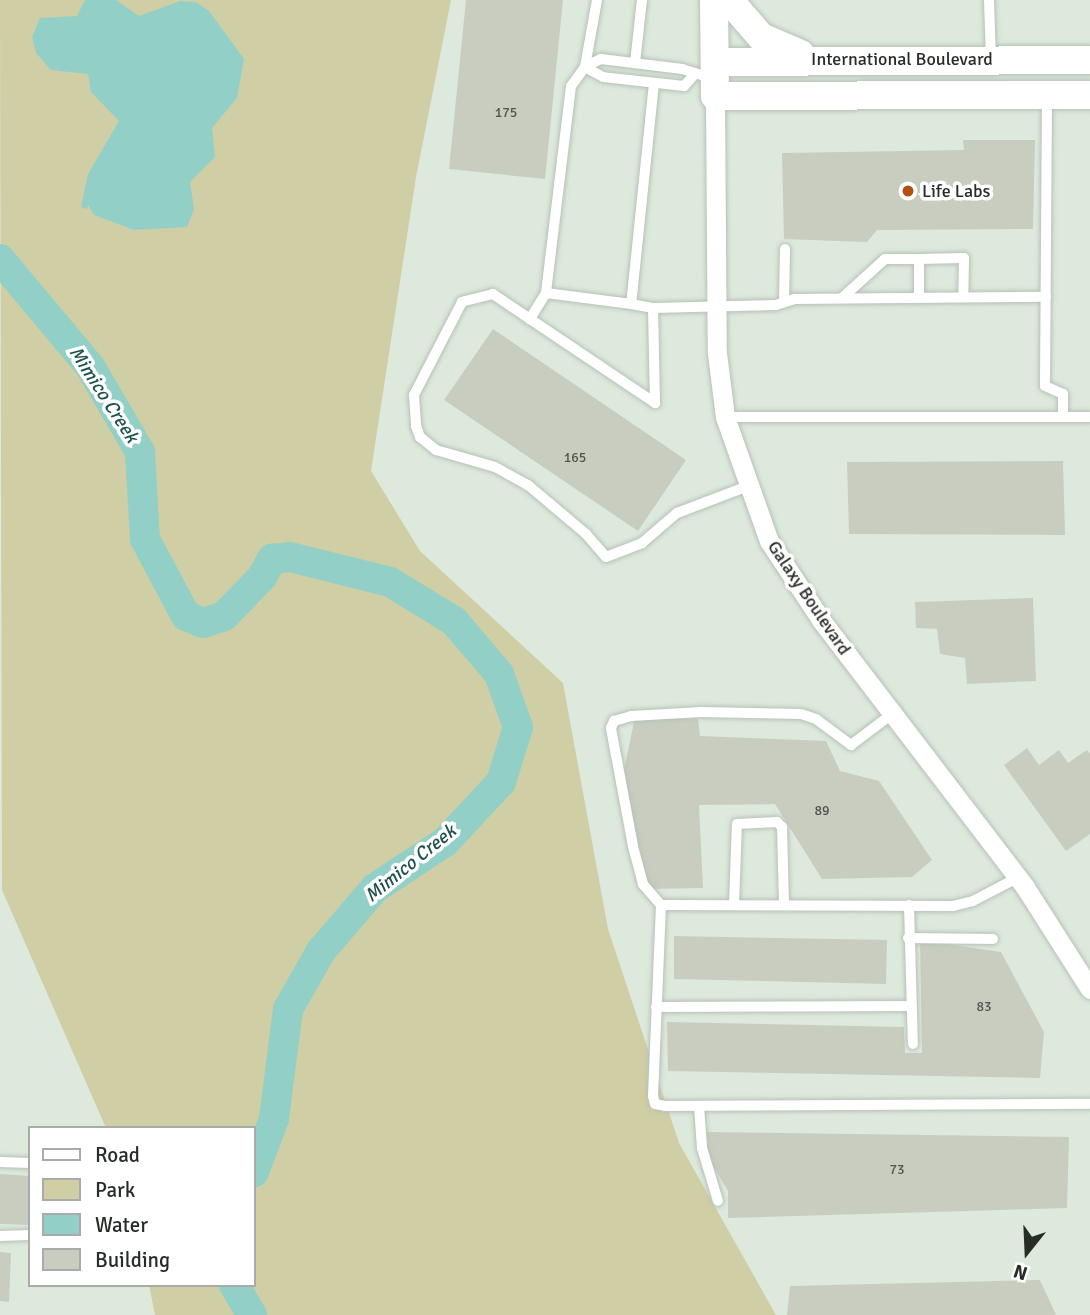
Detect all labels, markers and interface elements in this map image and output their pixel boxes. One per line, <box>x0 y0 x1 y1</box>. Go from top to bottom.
street label: International Boulevard <box>811 48 993 70</box>
house number: 175 <box>495 105 517 121</box>
place label: Life Labs <box>922 180 990 202</box>
marker: Life Labs <box>900 183 916 199</box>
water label: Mimico Creek <box>63 343 143 447</box>
house number: 165 <box>564 450 586 466</box>
street label: Galaxy Boulevard <box>763 537 855 659</box>
house number: 89 <box>814 803 830 819</box>
water label: Mimico Creek <box>361 820 461 908</box>
house number: 83 <box>976 999 992 1015</box>
legend <box>28 1126 256 1287</box>
text: Road <box>95 1142 140 1168</box>
house number: 73 <box>889 1162 905 1178</box>
text: Park <box>95 1177 135 1203</box>
text: Water <box>95 1212 148 1238</box>
north arrow <box>992 1217 1062 1287</box>
text: Building <box>95 1247 170 1273</box>
text: N <box>1011 1259 1031 1285</box>

